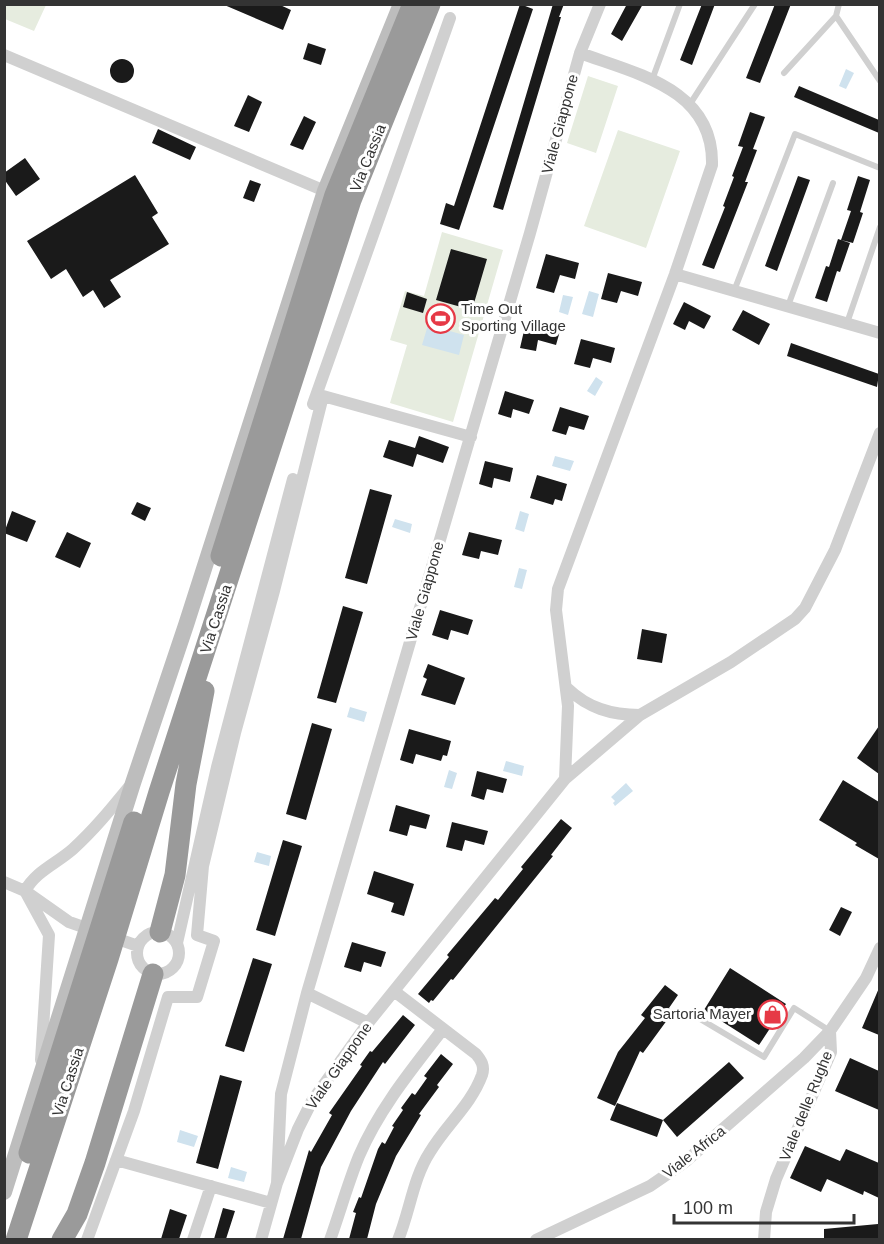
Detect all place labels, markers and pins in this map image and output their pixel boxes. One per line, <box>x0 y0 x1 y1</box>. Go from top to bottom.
place label: Time Out Sporting Village <box>461 300 566 334</box>
sports icon: Time Out Sporting Village <box>424 302 456 334</box>
shop icon: Sartoria Mayer <box>756 998 788 1030</box>
place label: Sartoria Mayer <box>653 1005 751 1022</box>

